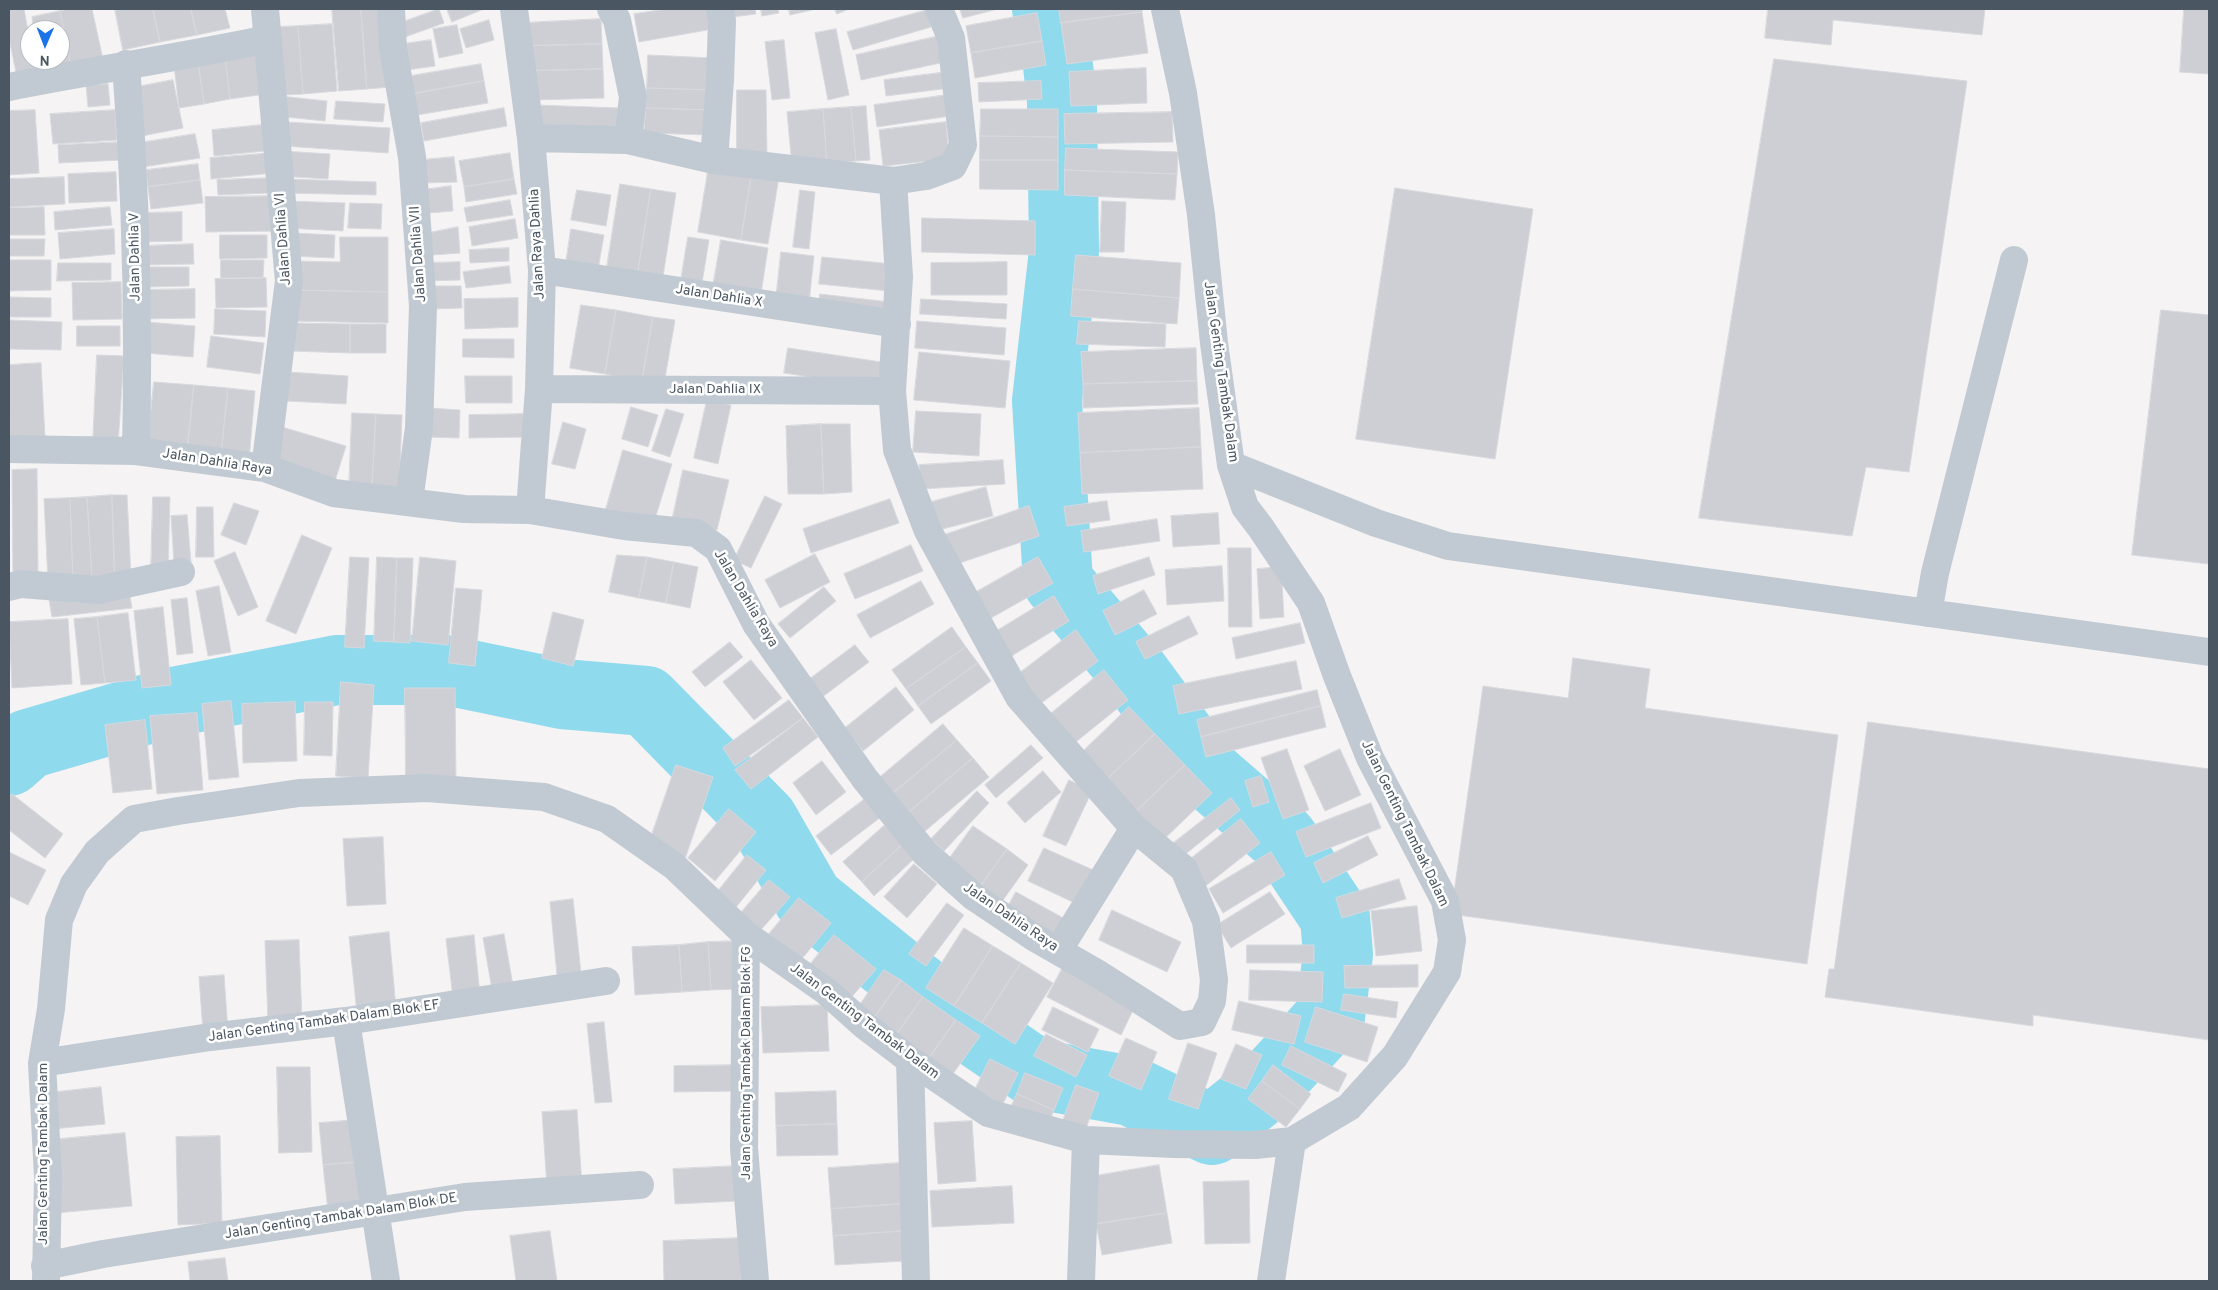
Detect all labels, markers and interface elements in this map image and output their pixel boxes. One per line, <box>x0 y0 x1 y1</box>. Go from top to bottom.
north arrow <box>20 20 70 70</box>
text: N <box>40 51 50 68</box>
street label: Jalan Raya Dahlia <box>527 188 549 300</box>
street label: Jalan Dahlia VI <box>272 192 296 286</box>
street label: Jalan Dahlia VII <box>407 205 431 303</box>
street label: Jalan Dahlia V <box>127 212 145 302</box>
street label: Jalan Genting Tambak Dalam <box>1199 280 1241 464</box>
street label: Jalan Dahlia X <box>674 282 764 312</box>
street label: Jalan Dahlia IX <box>669 382 761 398</box>
street label: Jalan Dahlia Raya <box>161 446 273 480</box>
street label: Jalan Dahlia Raya <box>709 547 781 651</box>
street label: Jalan Genting Tambak Dalam <box>1356 738 1452 910</box>
street label: Jalan Dahlia Raya <box>959 880 1061 956</box>
street label: Jalan Genting Tambak Dalam Blok FG <box>739 946 755 1180</box>
street label: Jalan Genting Tambak Dalam <box>786 960 942 1084</box>
street label: Jalan Genting Tambak Dalam Blok EF <box>207 997 441 1047</box>
street label: Jalan Genting Tambak Dalam <box>36 1063 52 1245</box>
street label: Jalan Genting Tambak Dalam Blok DE <box>223 1190 459 1244</box>

